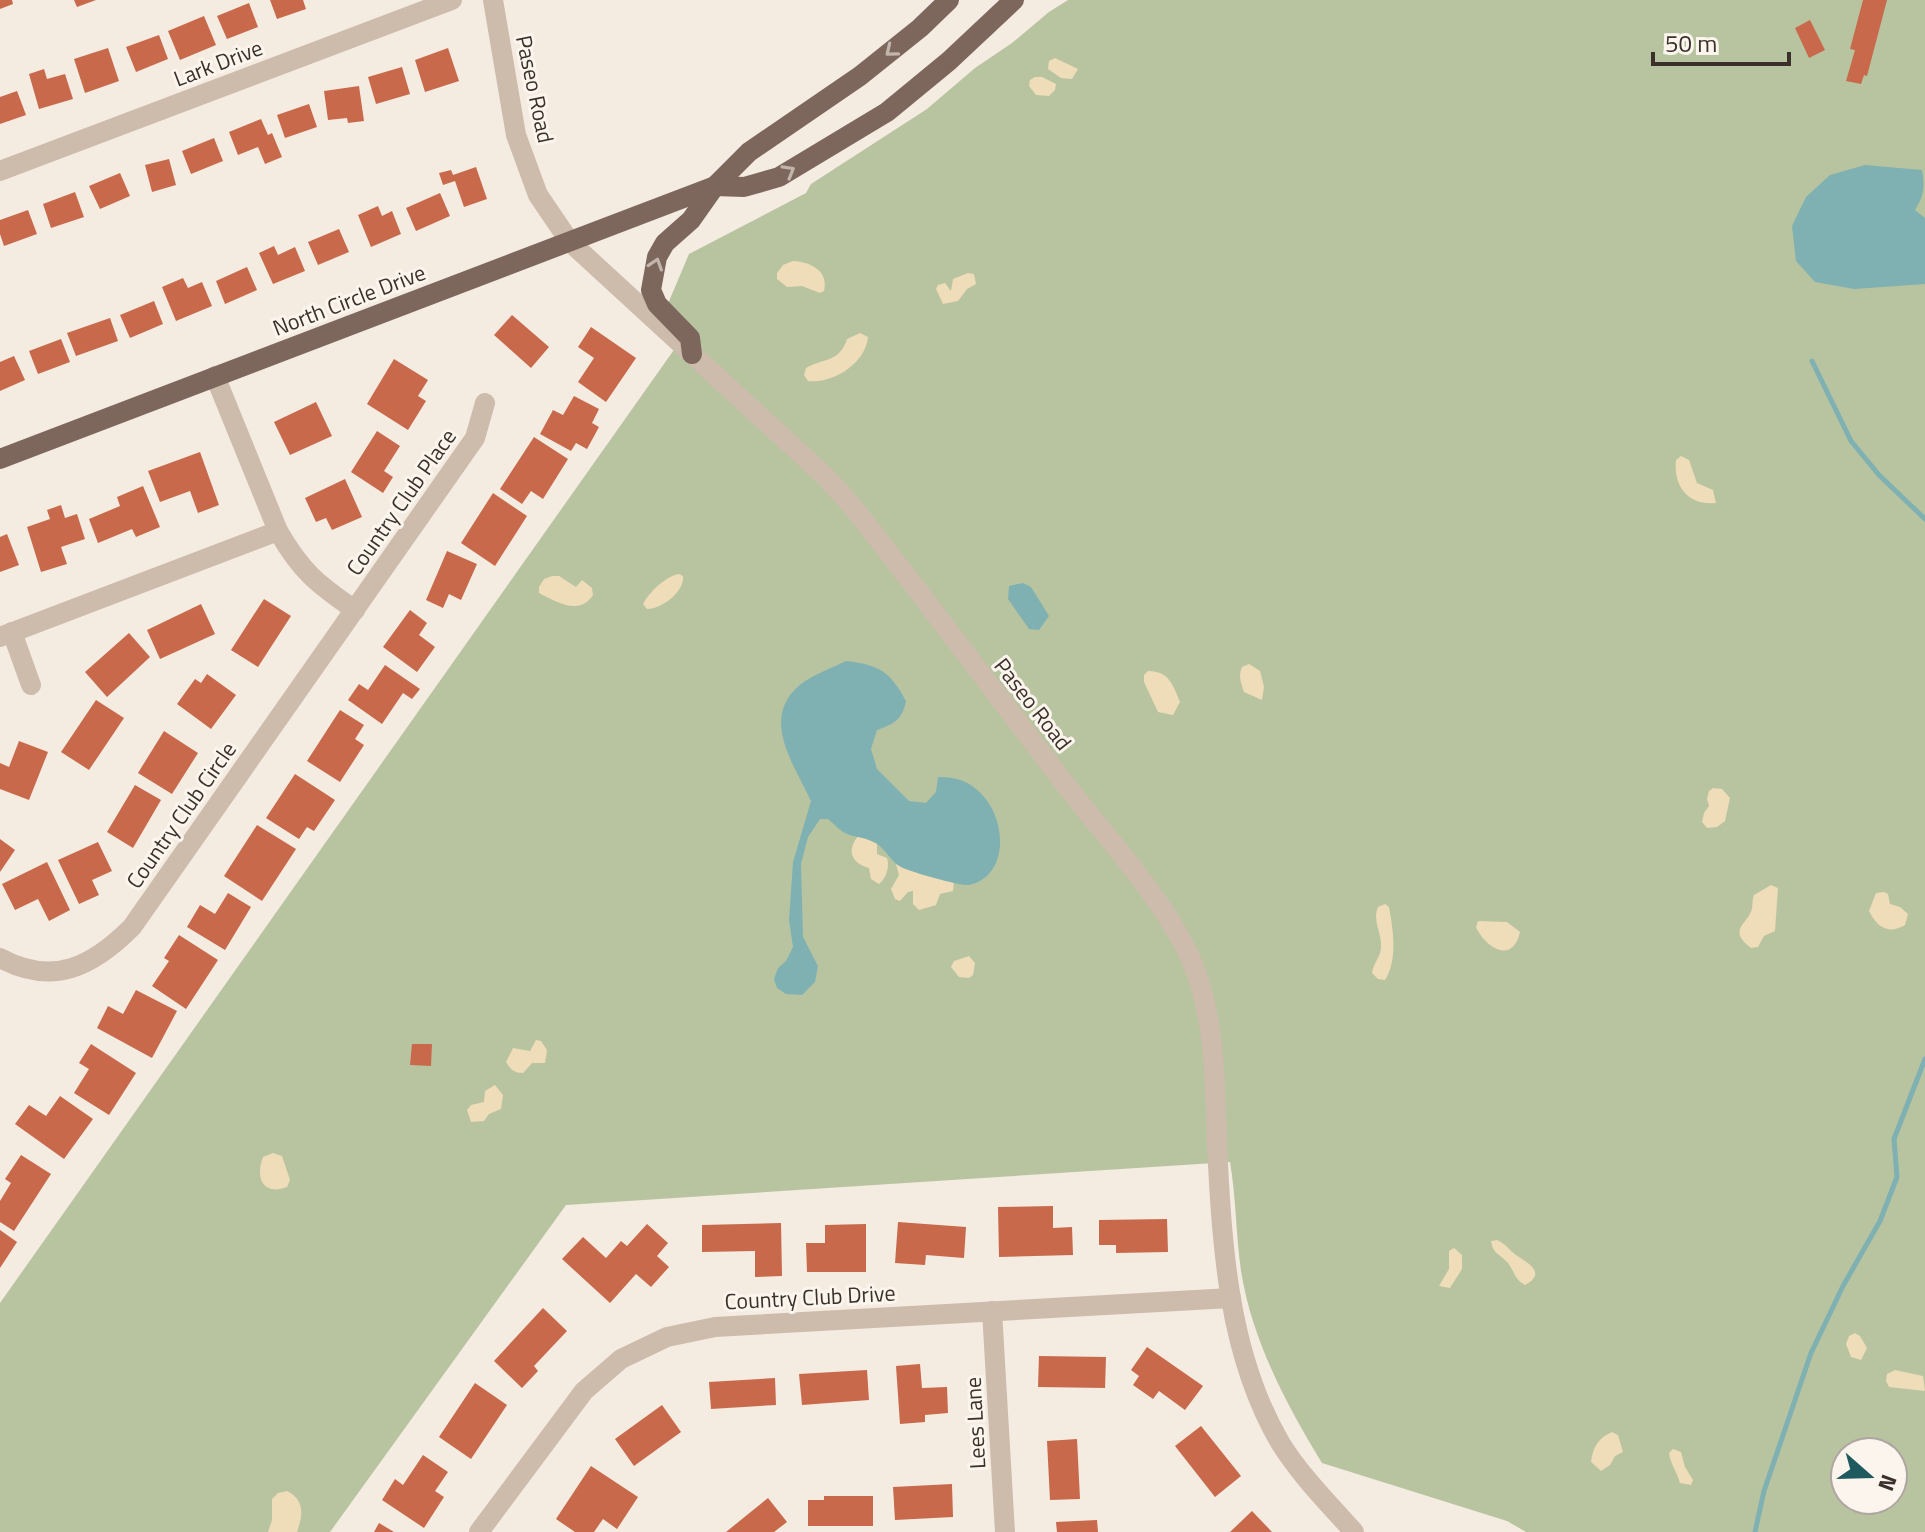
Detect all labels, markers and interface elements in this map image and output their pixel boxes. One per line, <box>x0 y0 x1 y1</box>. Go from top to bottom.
scale bar <box>1653 16 1789 66</box>
text: 50 m <box>1665 25 1717 61</box>
street label: Lark Drive <box>169 31 267 95</box>
street label: Paseo Road <box>507 32 563 146</box>
one-way arrow <box>886 41 900 56</box>
one-way arrow <box>781 165 795 181</box>
street label: North Circle Drive <box>268 255 430 345</box>
one-way arrow <box>647 258 663 271</box>
street label: Country Club Place <box>338 422 464 582</box>
street label: Paseo Road <box>986 650 1080 758</box>
street label: Country Club Circle <box>118 735 244 895</box>
street label: Country Club Drive <box>724 1276 896 1318</box>
street label: Lees Lane <box>956 1376 994 1470</box>
north arrow <box>1829 1436 1909 1516</box>
text: N <box>1869 1470 1906 1496</box>

